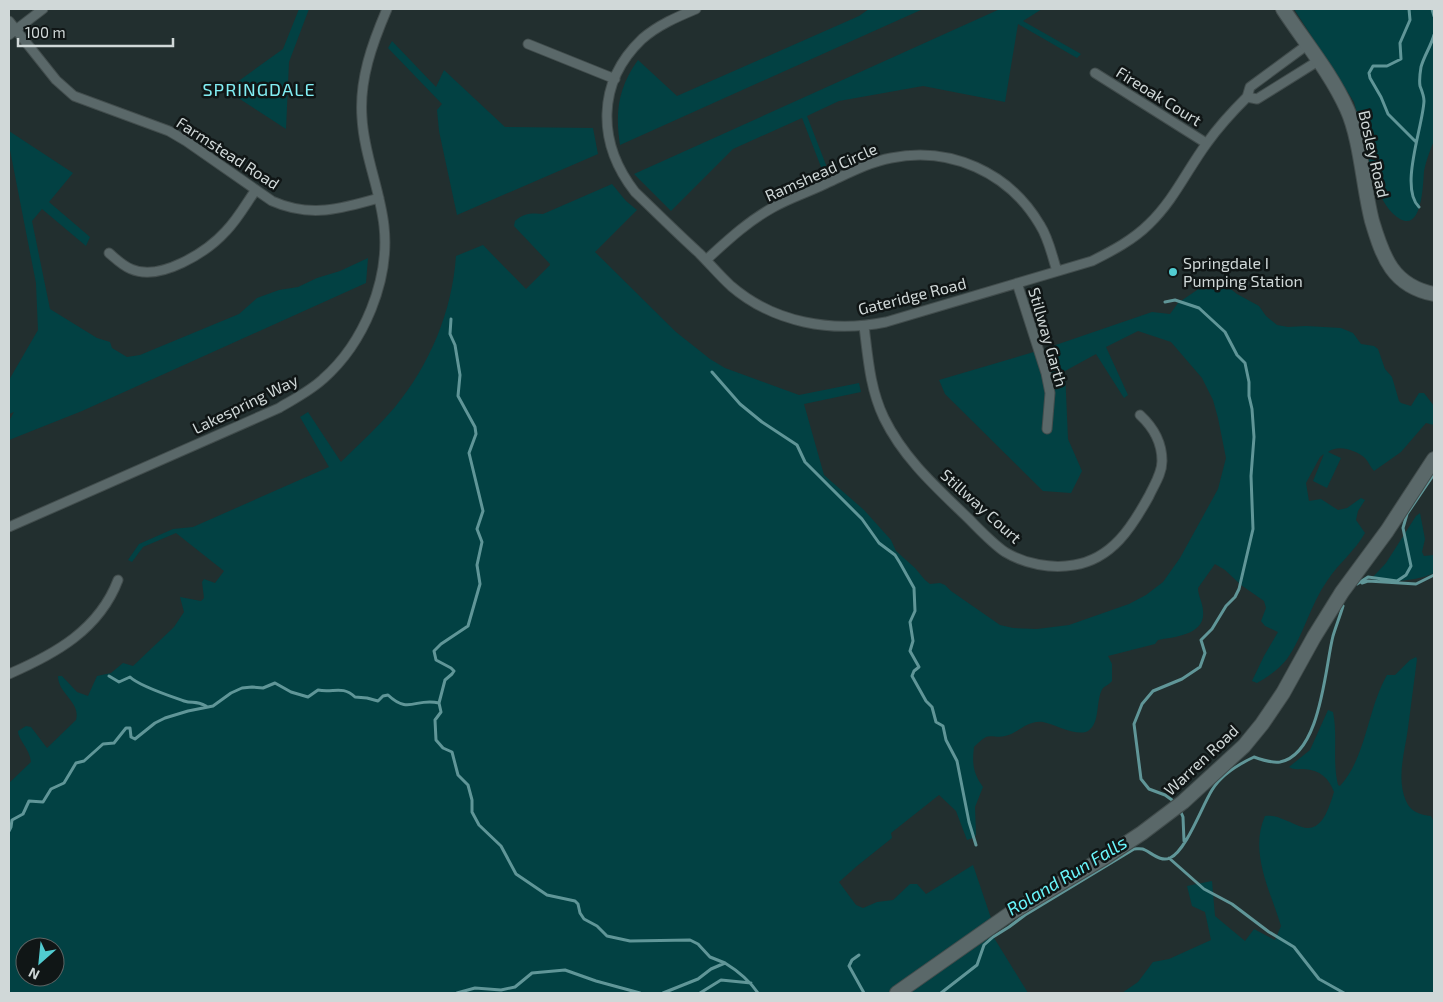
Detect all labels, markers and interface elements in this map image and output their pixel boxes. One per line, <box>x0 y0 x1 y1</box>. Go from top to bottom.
scale bar <box>18 15 172 47</box>
text: 100 m <box>25 23 66 41</box>
street label: Fireoak Court <box>1113 62 1205 129</box>
district label: SPRINGDALE <box>203 78 315 100</box>
street label: Bosley Road <box>1355 108 1394 199</box>
street label: Farmstead Road <box>173 112 283 193</box>
street label: Ramshead Circle <box>762 138 880 205</box>
place label: Springdale I Pumping Station <box>1183 253 1303 290</box>
marker: Springdale I Pumping Station <box>1167 266 1179 278</box>
street label: Gateridge Road <box>856 273 968 318</box>
street label: Stillway Garth <box>1025 285 1072 389</box>
street label: Lakespring Way <box>189 370 301 437</box>
street label: Stillway Court <box>937 465 1025 547</box>
street label: Warren Road <box>1160 720 1242 799</box>
water label: Roland Run Falls <box>1002 831 1131 920</box>
north arrow <box>15 937 65 987</box>
text: N <box>26 964 42 984</box>

